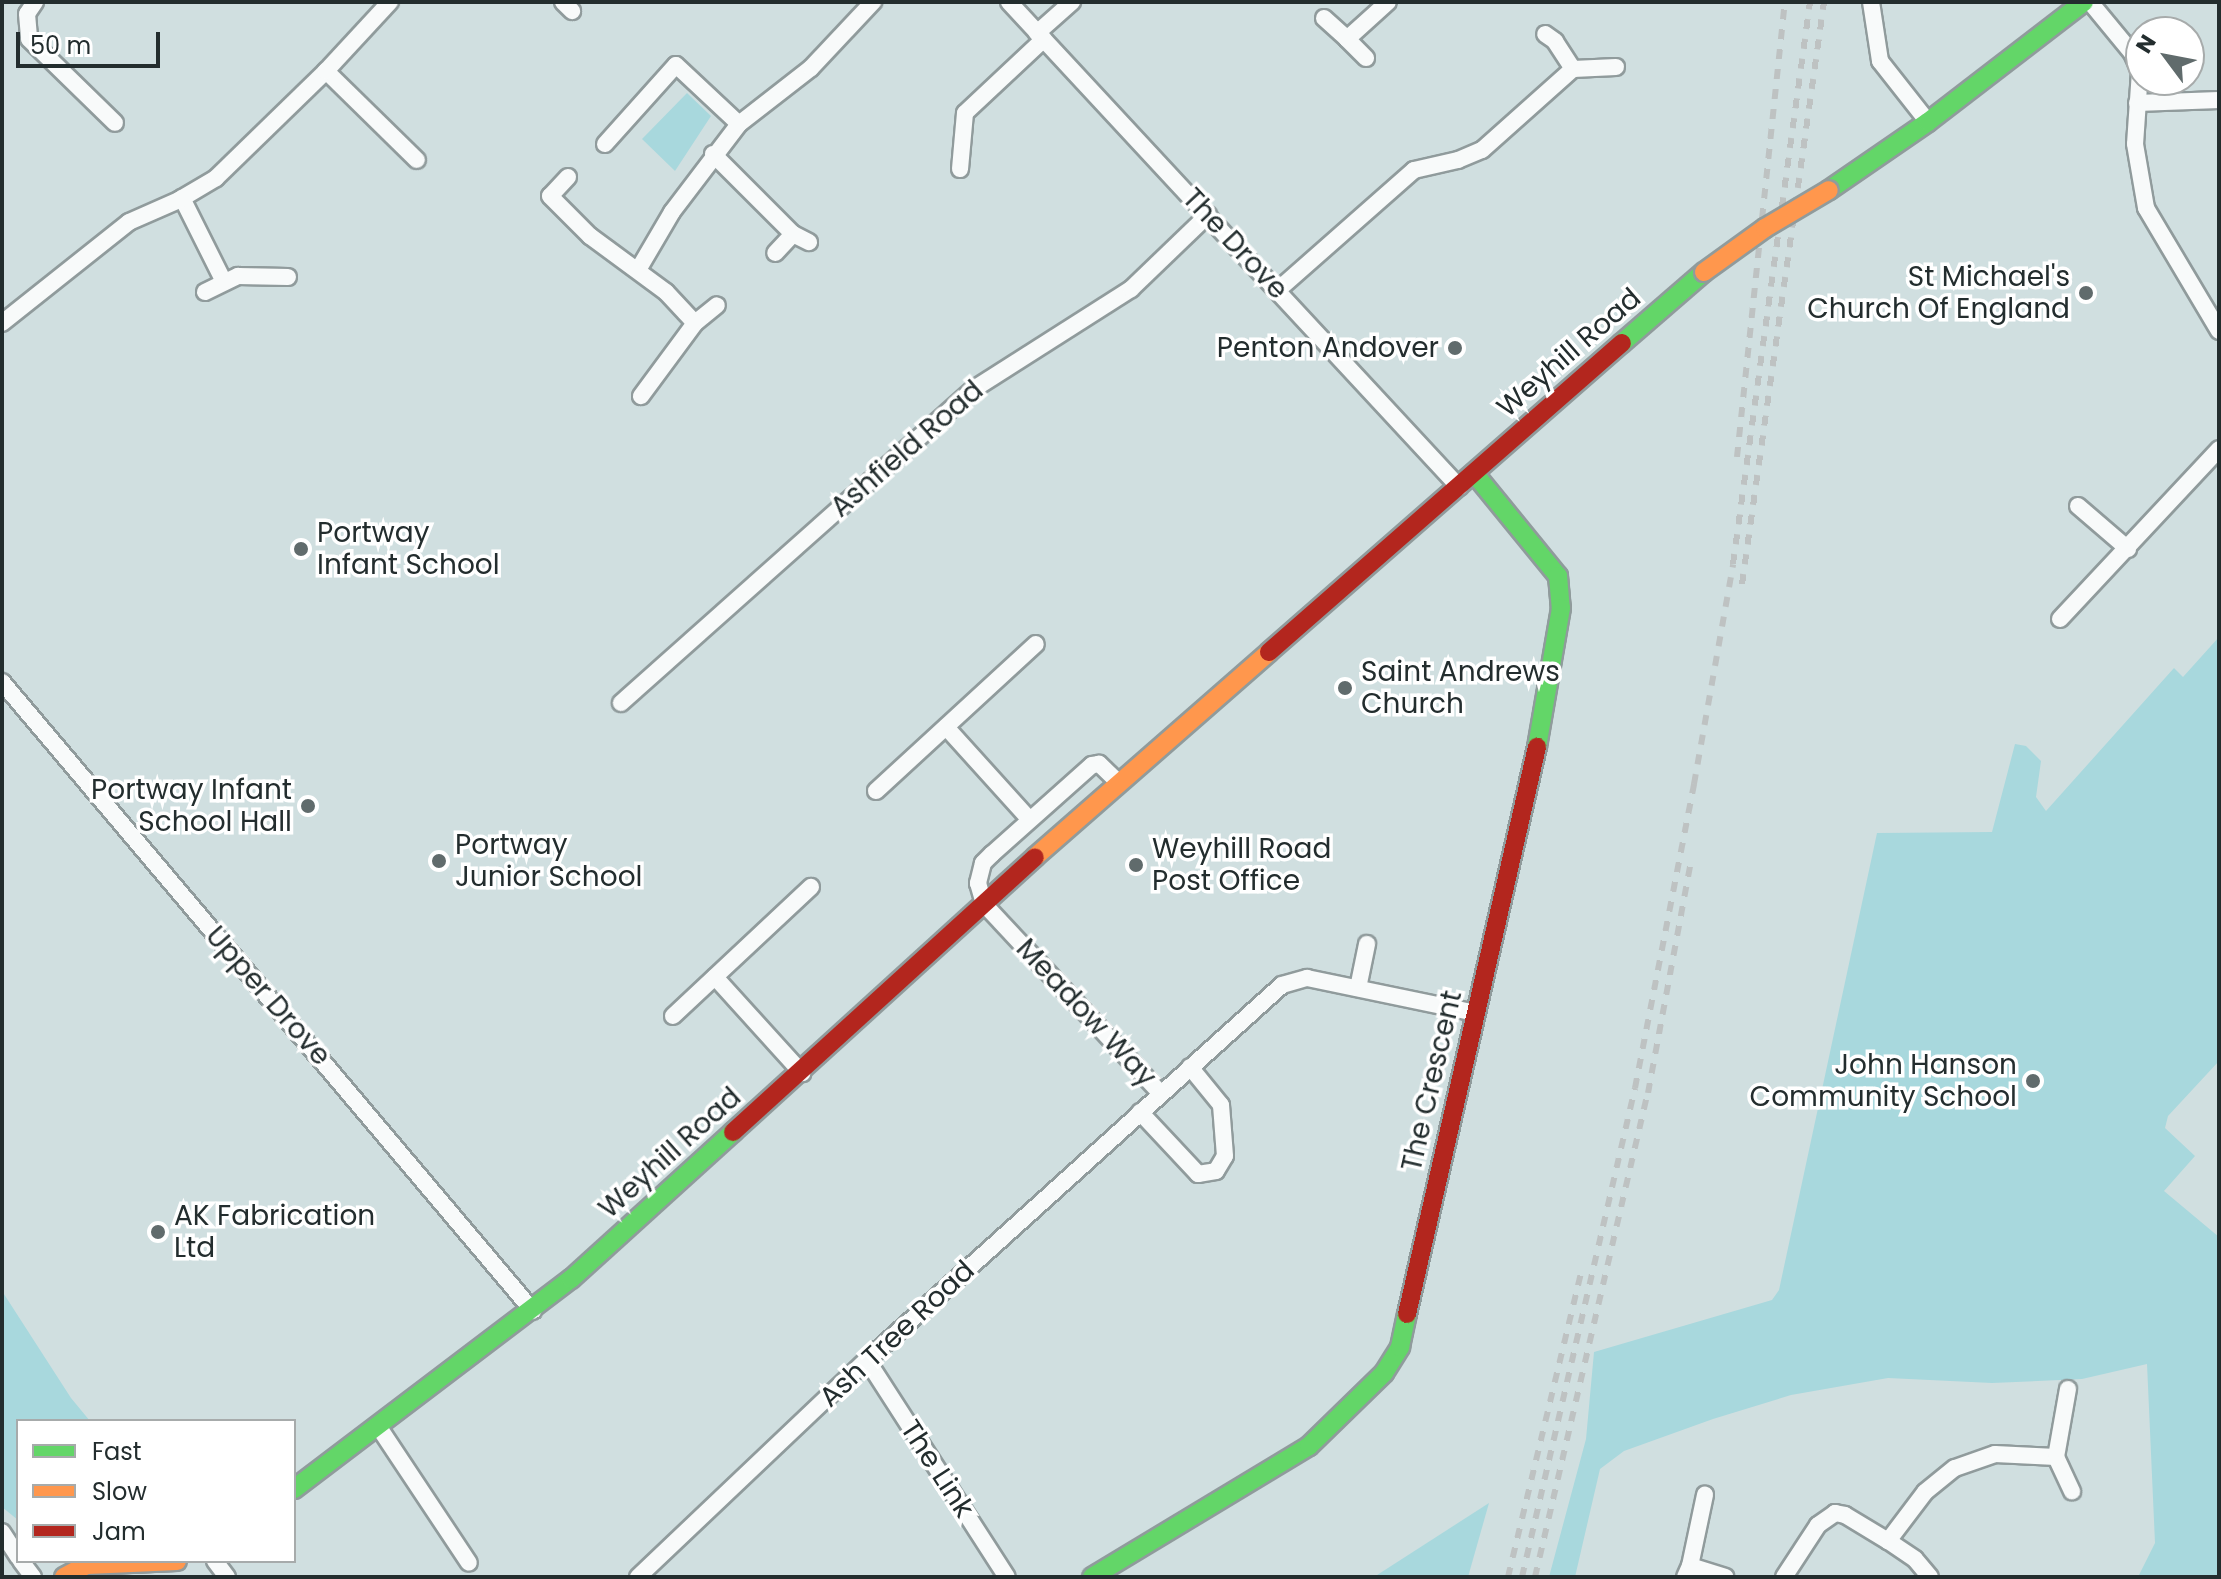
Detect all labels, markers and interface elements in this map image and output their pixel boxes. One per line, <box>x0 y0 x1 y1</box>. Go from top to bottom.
scale bar <box>20 16 164 66</box>
north arrow <box>2125 16 2205 96</box>
text: 50 m <box>30 29 91 62</box>
text: N <box>2128 29 2163 59</box>
street label: The Drove <box>1175 182 1295 306</box>
place label: St Michael's Church Of England <box>1807 260 2070 326</box>
street label: Weyhill Road <box>1490 282 1648 424</box>
marker: St Michael's Church Of England <box>2077 284 2095 302</box>
place label: Penton Andover <box>1217 331 1439 365</box>
marker: Penton Andover <box>1446 339 1464 357</box>
street label: Ashfield Road <box>824 374 990 524</box>
place label: Portway Infant School <box>317 516 500 582</box>
marker: Portway Infant School <box>292 540 310 558</box>
place label: Saint Andrews Church <box>1361 655 1560 721</box>
marker: Saint Andrews Church <box>1336 679 1354 697</box>
place label: Portway Infant School Hall <box>91 773 292 839</box>
marker: Portway Infant School Hall <box>299 797 317 815</box>
place label: Portway Junior School <box>455 828 642 894</box>
place label: Weyhill Road Post Office <box>1152 832 1331 898</box>
marker: Portway Junior School <box>430 852 448 870</box>
marker: Weyhill Road Post Office <box>1127 856 1145 874</box>
street label: Upper Drove <box>198 920 338 1072</box>
street label: Meadow Way <box>1009 932 1163 1094</box>
street label: The Crescent <box>1395 987 1469 1175</box>
place label: John Hanson Community School <box>1750 1048 2017 1114</box>
marker: John Hanson Community School <box>2024 1072 2042 1090</box>
street label: Weyhill Road <box>592 1081 748 1225</box>
place label: AK Fabrication Ltd <box>174 1199 375 1265</box>
marker: AK Fabrication Ltd <box>149 1223 167 1241</box>
street label: Ash Tree Road <box>813 1254 981 1414</box>
street label: The Link <box>893 1414 981 1524</box>
legend <box>16 1419 296 1563</box>
text: Fast <box>92 1435 142 1468</box>
text: Slow <box>92 1475 147 1508</box>
text: Jam <box>92 1515 146 1548</box>

